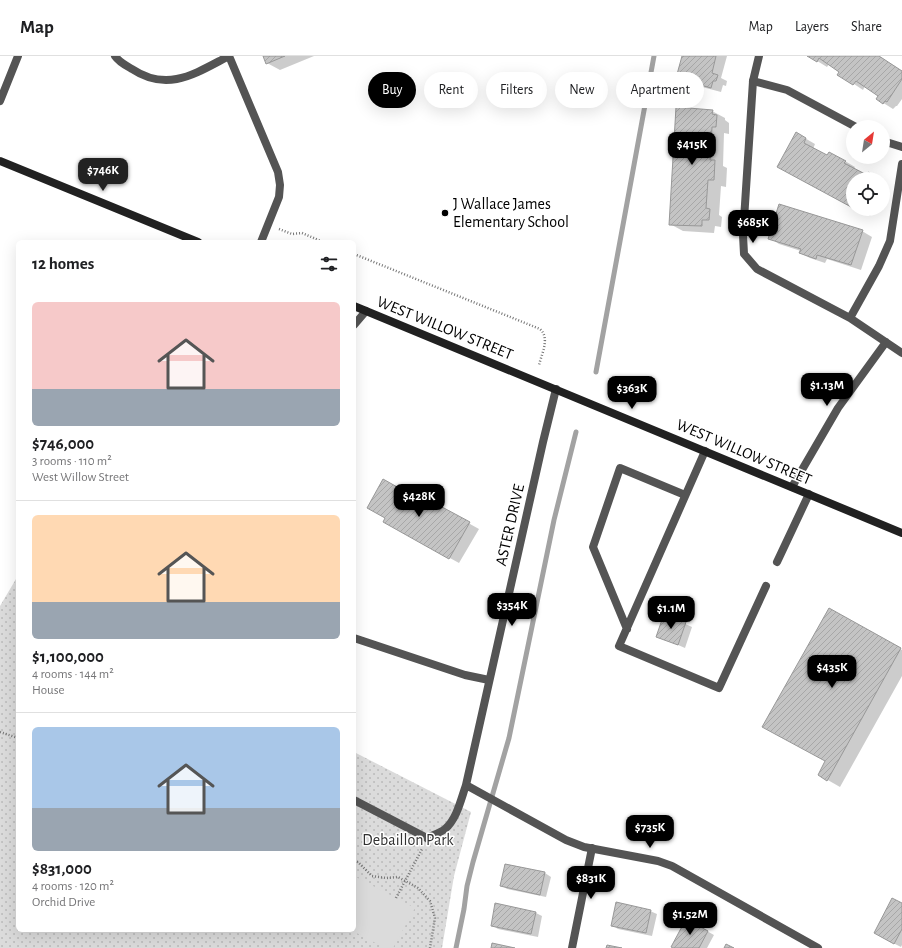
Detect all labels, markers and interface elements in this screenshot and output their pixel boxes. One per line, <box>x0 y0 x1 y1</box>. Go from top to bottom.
text: Map <box>20 18 54 37</box>
text: Map <box>748 20 773 34</box>
text: Layers <box>795 20 829 34</box>
text: Share <box>851 20 882 34</box>
chip: Buy <box>368 72 416 108</box>
chip: Rent <box>424 72 478 108</box>
chip: Filters <box>486 72 547 108</box>
chip: New <box>555 72 608 108</box>
chip: Apartment <box>616 72 704 108</box>
north arrow <box>846 120 890 164</box>
map controls <box>846 120 890 216</box>
pin: $415K <box>664 132 720 166</box>
text: $415K <box>677 138 707 151</box>
pin: $746K <box>75 158 131 192</box>
text: $746K <box>87 164 119 177</box>
button: locate <box>846 172 890 216</box>
place label: J Wallace James Elementary School <box>453 196 569 231</box>
marker: J Wallace James Elementary School <box>440 208 450 218</box>
pin: $685K <box>725 210 781 244</box>
text: $685K <box>737 216 769 229</box>
icon: filters <box>318 253 340 275</box>
text: 12 homes <box>32 255 94 272</box>
street label: WEST WILLOW STREET <box>375 293 515 363</box>
icon: home <box>150 328 222 400</box>
pin: $1.13M <box>794 373 860 407</box>
pin: $363K <box>604 376 660 410</box>
text: $1.13M <box>810 379 844 392</box>
text: $363K <box>617 382 647 395</box>
street label: WEST WILLOW STREET <box>674 416 814 488</box>
text: $746,000 <box>32 435 94 452</box>
text: 3 rooms · 110 m² <box>32 455 112 468</box>
text: West Willow Street <box>32 471 129 484</box>
street label: ASTER DRIVE <box>493 482 527 568</box>
pin: $428K <box>391 484 447 518</box>
text: $428K <box>403 490 435 503</box>
icon: home <box>150 541 222 613</box>
pin: $354K <box>484 593 540 627</box>
pin: $1.1M <box>643 596 699 630</box>
text: $354K <box>496 599 528 612</box>
text: $1.1M <box>657 602 685 615</box>
text: $1,100,000 <box>32 648 104 665</box>
pin: $435K <box>804 655 860 689</box>
text: $435K <box>816 661 848 674</box>
text: 4 rooms · 144 m² <box>32 668 114 681</box>
text: House <box>32 684 64 697</box>
icon: home <box>150 753 222 825</box>
pin: $735K <box>622 815 678 849</box>
text: $735K <box>635 821 665 834</box>
park label: Debaillon Park <box>362 832 454 848</box>
text: $831,000 <box>32 860 92 877</box>
pin: $831K <box>563 866 619 900</box>
text: $831K <box>576 872 606 885</box>
text: 4 rooms · 120 m² <box>32 880 114 893</box>
text: Orchid Drive <box>32 896 95 909</box>
pin: $1.52M <box>657 902 723 936</box>
text: $1.52M <box>672 908 708 921</box>

